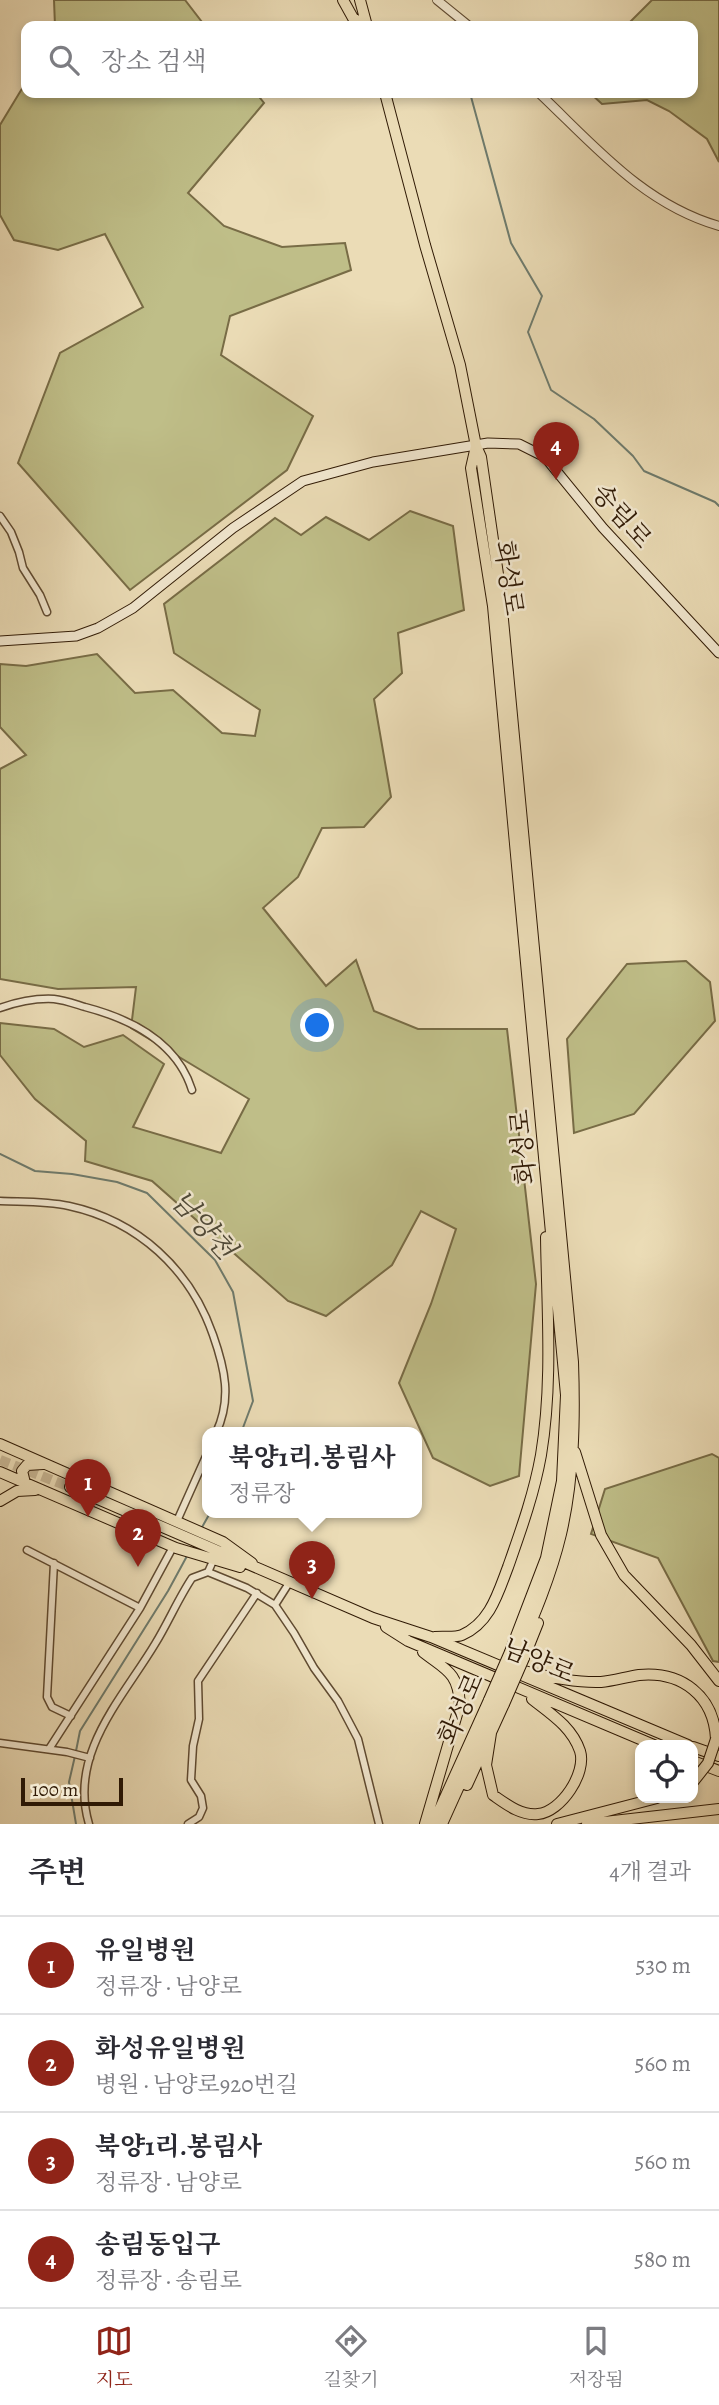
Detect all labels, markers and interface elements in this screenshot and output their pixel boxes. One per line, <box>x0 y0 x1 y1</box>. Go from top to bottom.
search box <box>21 21 698 98</box>
icon: search <box>45 41 83 79</box>
text: 장소 검색 <box>101 44 207 79</box>
pin: 4 <box>533 422 579 480</box>
street label: 송림로 <box>584 476 660 556</box>
street label: 화성로 <box>486 538 532 618</box>
your location <box>300 1008 334 1042</box>
street label: 화성로 <box>502 1108 544 1186</box>
water label: 남양천 <box>162 1182 246 1269</box>
popup <box>202 1427 422 1518</box>
text: 북양1리.봉림사 <box>228 1440 396 1475</box>
pin: 1 <box>65 1459 111 1517</box>
text: 정류장 <box>228 1478 295 1509</box>
pin: 2 <box>115 1509 161 1567</box>
pin: 3 <box>289 1541 335 1599</box>
street label: 남양로 <box>497 1630 581 1692</box>
street label: 화성로 <box>430 1667 492 1751</box>
map controls <box>635 1740 698 1803</box>
button: locate <box>635 1740 698 1803</box>
scale bar <box>21 1775 122 1807</box>
text: 100 m <box>32 1777 78 1803</box>
text: 주변 <box>28 1852 86 1892</box>
text: 4개 결과 <box>609 1856 691 1887</box>
text: 유일병원 <box>95 1933 195 1968</box>
text: 1 <box>47 1950 55 1981</box>
text: 530 m <box>636 1950 691 1981</box>
text: 정류장 · 남양로 <box>95 1971 242 2002</box>
text: 화성유일병원 <box>95 2031 246 2066</box>
text: 2 <box>45 2048 57 2079</box>
text: 560 m <box>635 2048 691 2079</box>
text: 병원 · 남양로920번길 <box>95 2069 298 2100</box>
text: 북양1리.봉림사 <box>95 2129 262 2164</box>
text: 3 <box>46 2146 56 2177</box>
text: 560 m <box>635 2146 691 2177</box>
text: 정류장 · 남양로 <box>95 2167 242 2198</box>
text: 송림동입구 <box>95 2227 221 2262</box>
text: 4 <box>46 2244 56 2275</box>
text: 580 m <box>634 2244 691 2275</box>
text: 정류장 · 송림로 <box>95 2265 242 2296</box>
tab: 지도 <box>95 2322 133 2393</box>
tab: 길찾기 <box>323 2322 378 2393</box>
tab: 저장됨 <box>569 2322 624 2393</box>

